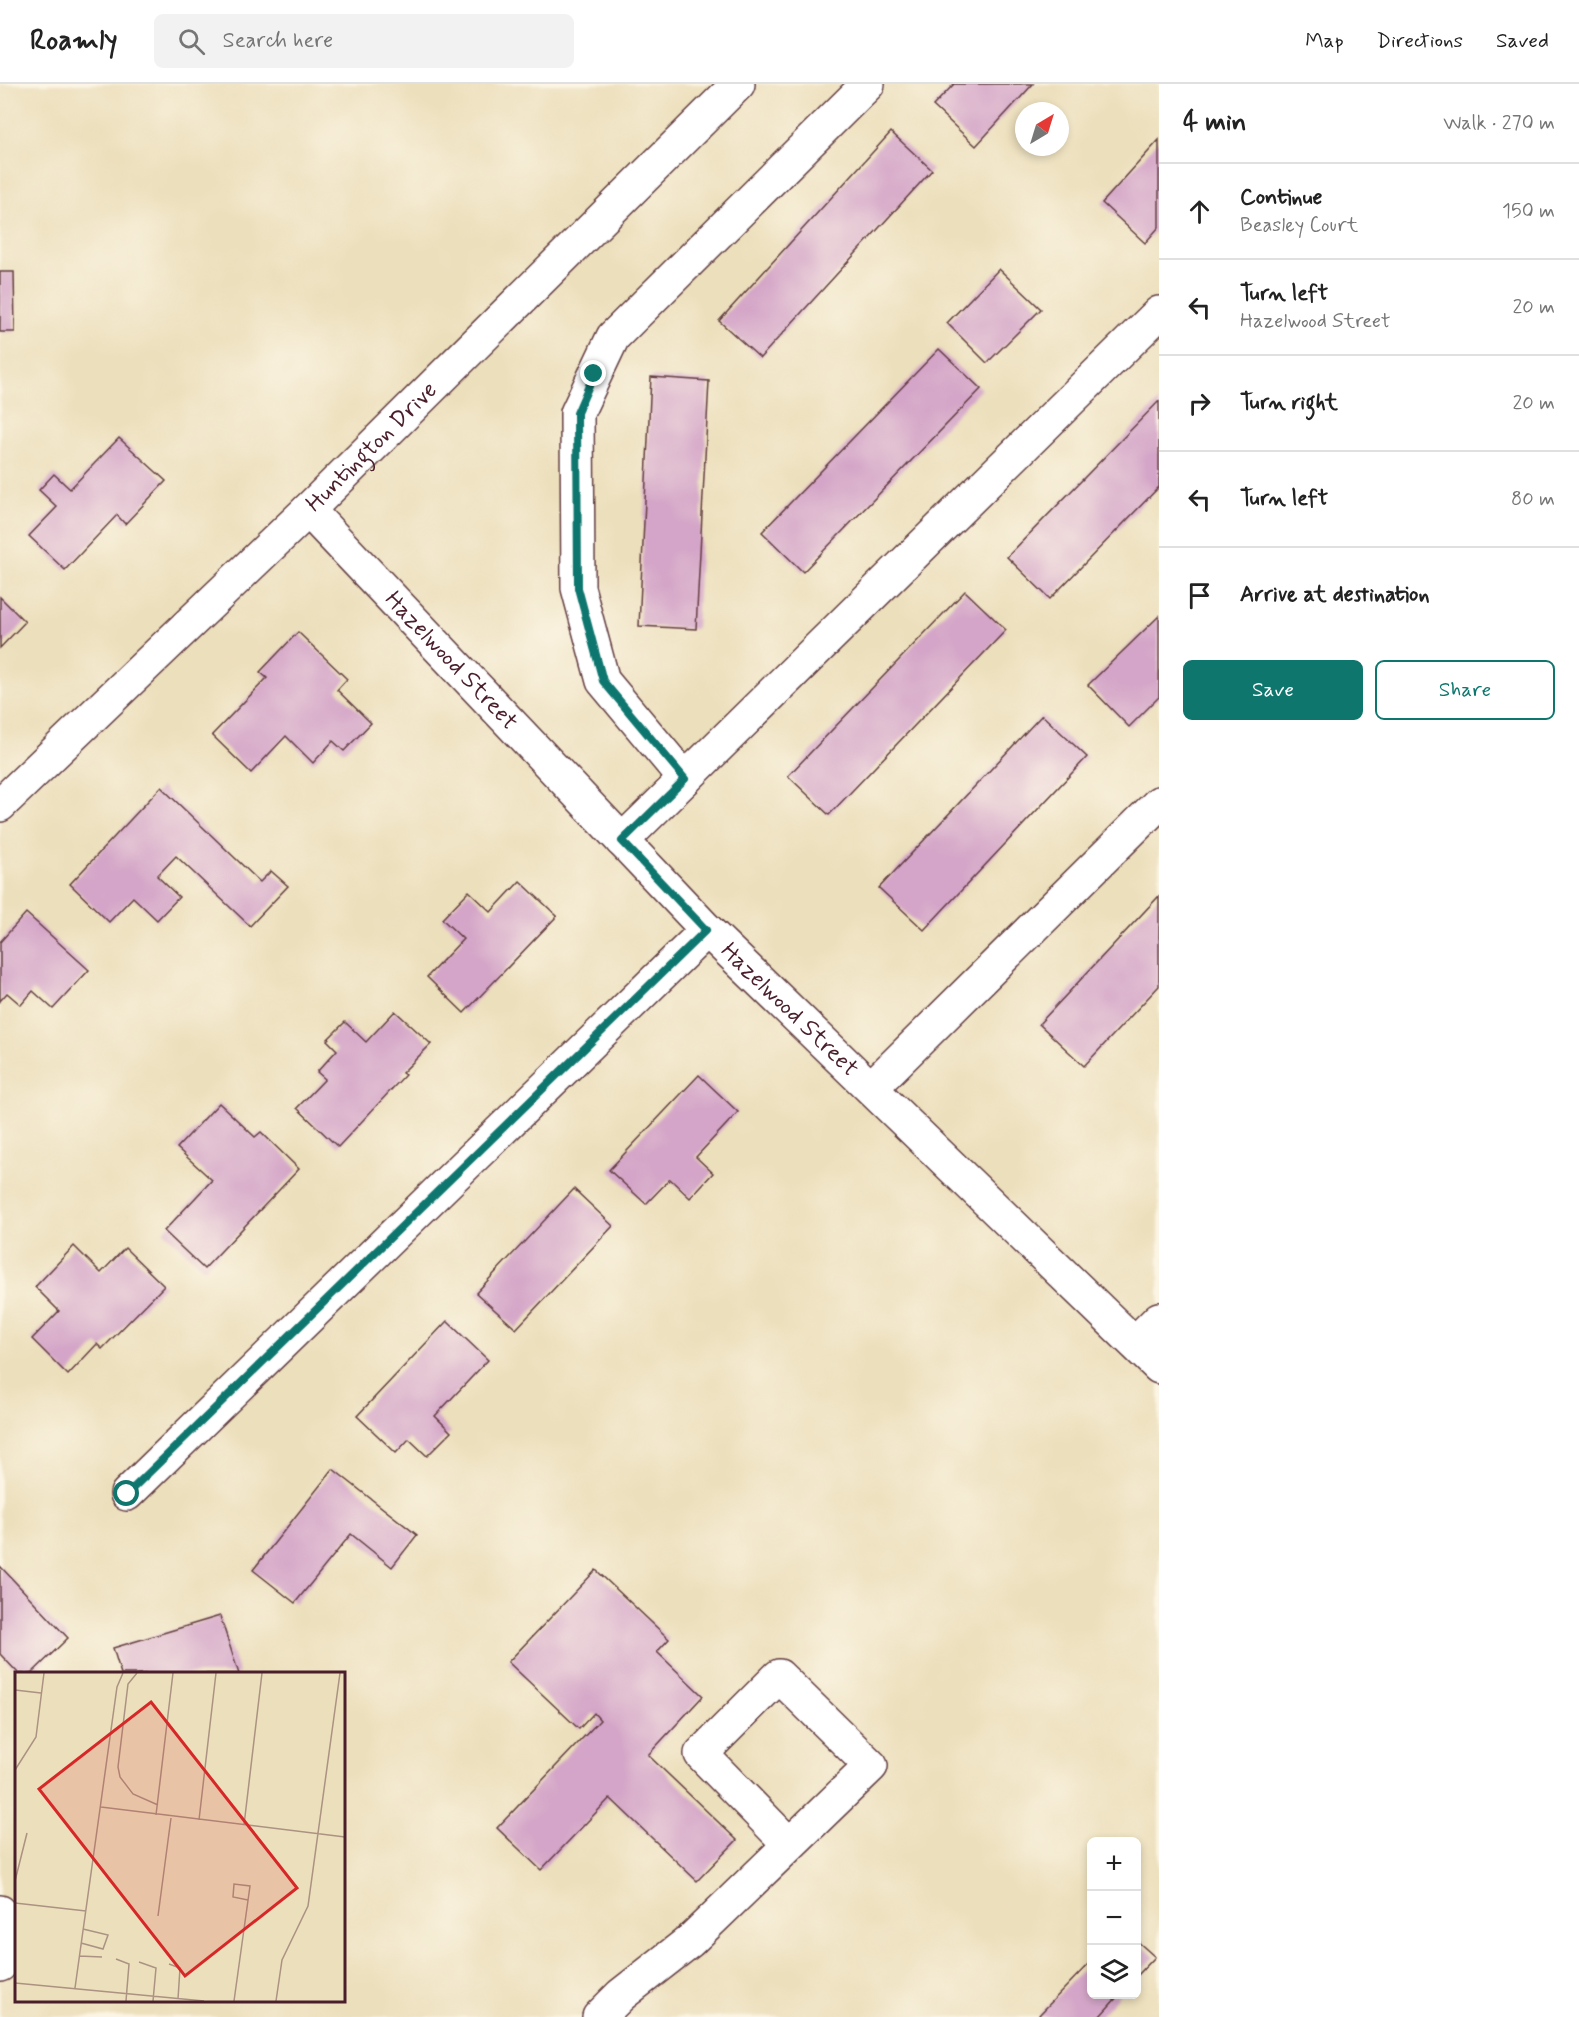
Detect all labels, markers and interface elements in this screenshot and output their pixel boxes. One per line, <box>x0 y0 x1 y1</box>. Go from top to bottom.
search box <box>154 14 574 68</box>
text: Roamly <box>30 23 118 60</box>
icon: search <box>175 25 208 58</box>
text: Search here <box>223 27 333 55</box>
text: Map <box>1305 27 1344 55</box>
text: Directions <box>1377 27 1463 55</box>
text: Saved <box>1496 27 1549 55</box>
north arrow <box>1015 102 1069 156</box>
text: 4 min <box>1183 106 1246 140</box>
text: Walk · 270 m <box>1443 110 1555 137</box>
text: Continue <box>1240 184 1322 212</box>
icon: ahead <box>1183 195 1216 228</box>
text: 150 m <box>1502 198 1555 225</box>
text: Beasley Court <box>1240 212 1358 239</box>
text: Turn left <box>1240 280 1328 308</box>
icon: left <box>1183 291 1216 324</box>
text: 20 m <box>1512 294 1555 321</box>
text: Hazelwood Street <box>1240 308 1390 335</box>
route end <box>580 360 606 386</box>
street label: Huntington Drive <box>299 375 444 519</box>
icon: right <box>1183 387 1216 420</box>
text: Turn right <box>1240 389 1338 417</box>
text: 20 m <box>1512 390 1555 417</box>
icon: left <box>1183 483 1216 516</box>
text: Turn left <box>1240 485 1328 513</box>
text: 80 m <box>1511 486 1555 513</box>
icon: arrive <box>1183 579 1216 612</box>
text: Arrive at destination <box>1240 581 1430 609</box>
street label: Hazelwood Street <box>378 585 525 737</box>
button: Save <box>1183 660 1363 720</box>
button: Share <box>1375 660 1555 720</box>
street label: Hazelwood Street <box>714 936 865 1084</box>
route start <box>113 1480 139 1506</box>
inset map <box>15 1672 345 2002</box>
map controls <box>1087 1837 1141 1999</box>
button: + <box>1087 1837 1141 1891</box>
button: − <box>1087 1891 1141 1945</box>
button: layers <box>1087 1945 1141 1999</box>

